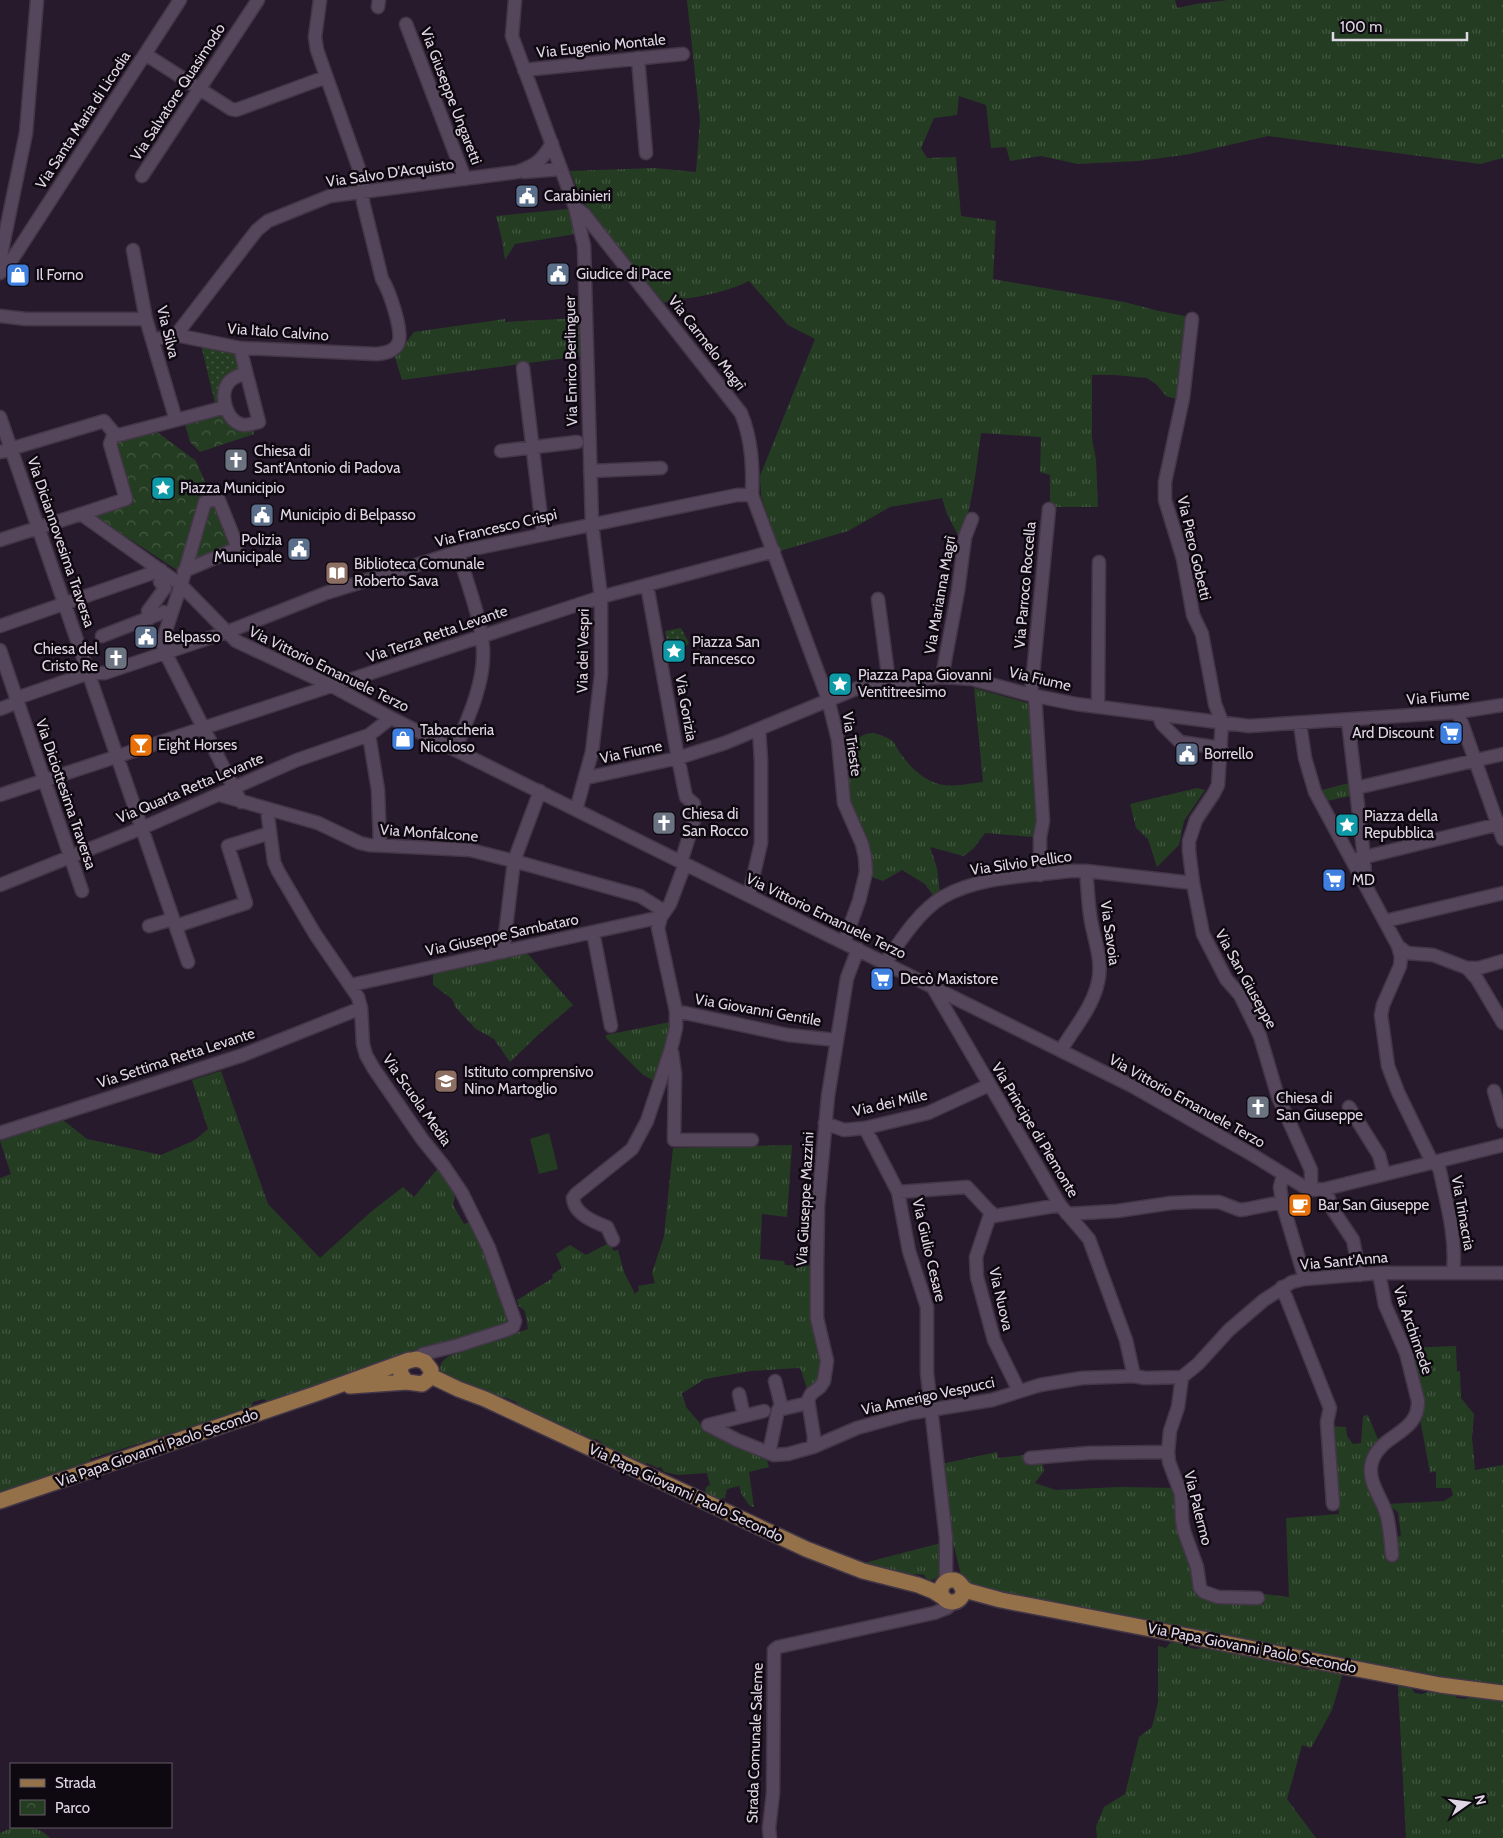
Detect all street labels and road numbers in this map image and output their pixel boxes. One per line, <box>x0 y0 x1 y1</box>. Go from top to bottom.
street label: Via Salvatore Quasimodo <box>127 20 229 164</box>
street label: Via Giuseppe Ungaretti <box>417 25 485 167</box>
street label: Via Eugenio Montale <box>536 30 667 62</box>
street label: Via Santa Maria di Licodia <box>32 47 135 192</box>
street label: Via Salvo D'Acquisto <box>325 155 455 191</box>
street label: Via Carmelo Magrì <box>664 292 750 394</box>
street label: Via Enrico Berlinguer <box>561 295 581 426</box>
street label: Via Silva <box>153 304 183 361</box>
street label: Via Italo Calvino <box>227 319 329 345</box>
street label: Via Diciannovesima Traversa <box>23 454 99 630</box>
street label: Via Piero Gobetti <box>1173 494 1215 602</box>
street label: Via Francesco Crispi <box>433 505 559 551</box>
street label: Via Parroco Roccella <box>1010 520 1040 649</box>
street label: Via Marianna Magrì <box>921 534 959 656</box>
street label: Via Terza Retta Levante <box>364 601 510 667</box>
street label: Via dei Vespri <box>573 609 593 693</box>
street label: Via Vittorio Emanuele Terzo <box>246 622 412 716</box>
street label: Via Fiume <box>1007 663 1073 695</box>
street label: Via Gorizia <box>671 673 701 743</box>
street label: Via Fiume <box>1406 685 1471 709</box>
street label: Via Trieste <box>839 711 865 778</box>
street label: Via Diciottesima Traversa <box>32 716 100 872</box>
street label: Via Fiume <box>598 737 664 767</box>
street label: Via Quarta Retta Levante <box>114 749 267 827</box>
street label: Via Monfalcone <box>379 821 479 845</box>
street label: Via Silvio Pellico <box>969 847 1073 879</box>
street label: Via Vittorio Emanuele Terzo <box>743 869 909 963</box>
street label: Via Savoia <box>1097 899 1124 967</box>
street label: Via Giuseppe Sambataro <box>424 910 580 960</box>
street label: Via San Giuseppe <box>1211 926 1281 1032</box>
street label: Via Giovanni Gentile <box>693 990 823 1030</box>
street label: Via Settima Retta Levante <box>95 1024 257 1092</box>
street label: Via Scuola Media <box>379 1051 456 1150</box>
street label: Via Vittorio Emanuele Terzo <box>1106 1051 1268 1151</box>
street label: Via Principe di Piemonte <box>988 1059 1083 1201</box>
street label: Via dei Mille <box>851 1086 929 1120</box>
street label: Via Giuseppe Mazzini <box>792 1131 818 1267</box>
street label: Via Trinacria <box>1448 1174 1479 1253</box>
street label: Via Giulio Cesare <box>908 1197 950 1304</box>
street label: Via Sant'Anna <box>1299 1248 1389 1274</box>
street label: Via Nuova <box>985 1266 1017 1333</box>
street label: Via Archimede <box>1389 1283 1437 1377</box>
street label: Via Amerigo Vespucci <box>860 1373 996 1419</box>
street label: Via Papa Giovanni Paolo Secondo <box>54 1405 260 1491</box>
street label: Via Papa Giovanni Paolo Secondo <box>586 1440 786 1546</box>
street label: Via Palermo <box>1180 1469 1216 1547</box>
street label: Via Papa Giovanni Paolo Secondo <box>1146 1619 1358 1677</box>
street label: Strada Comunale Saleme <box>743 1662 767 1824</box>

